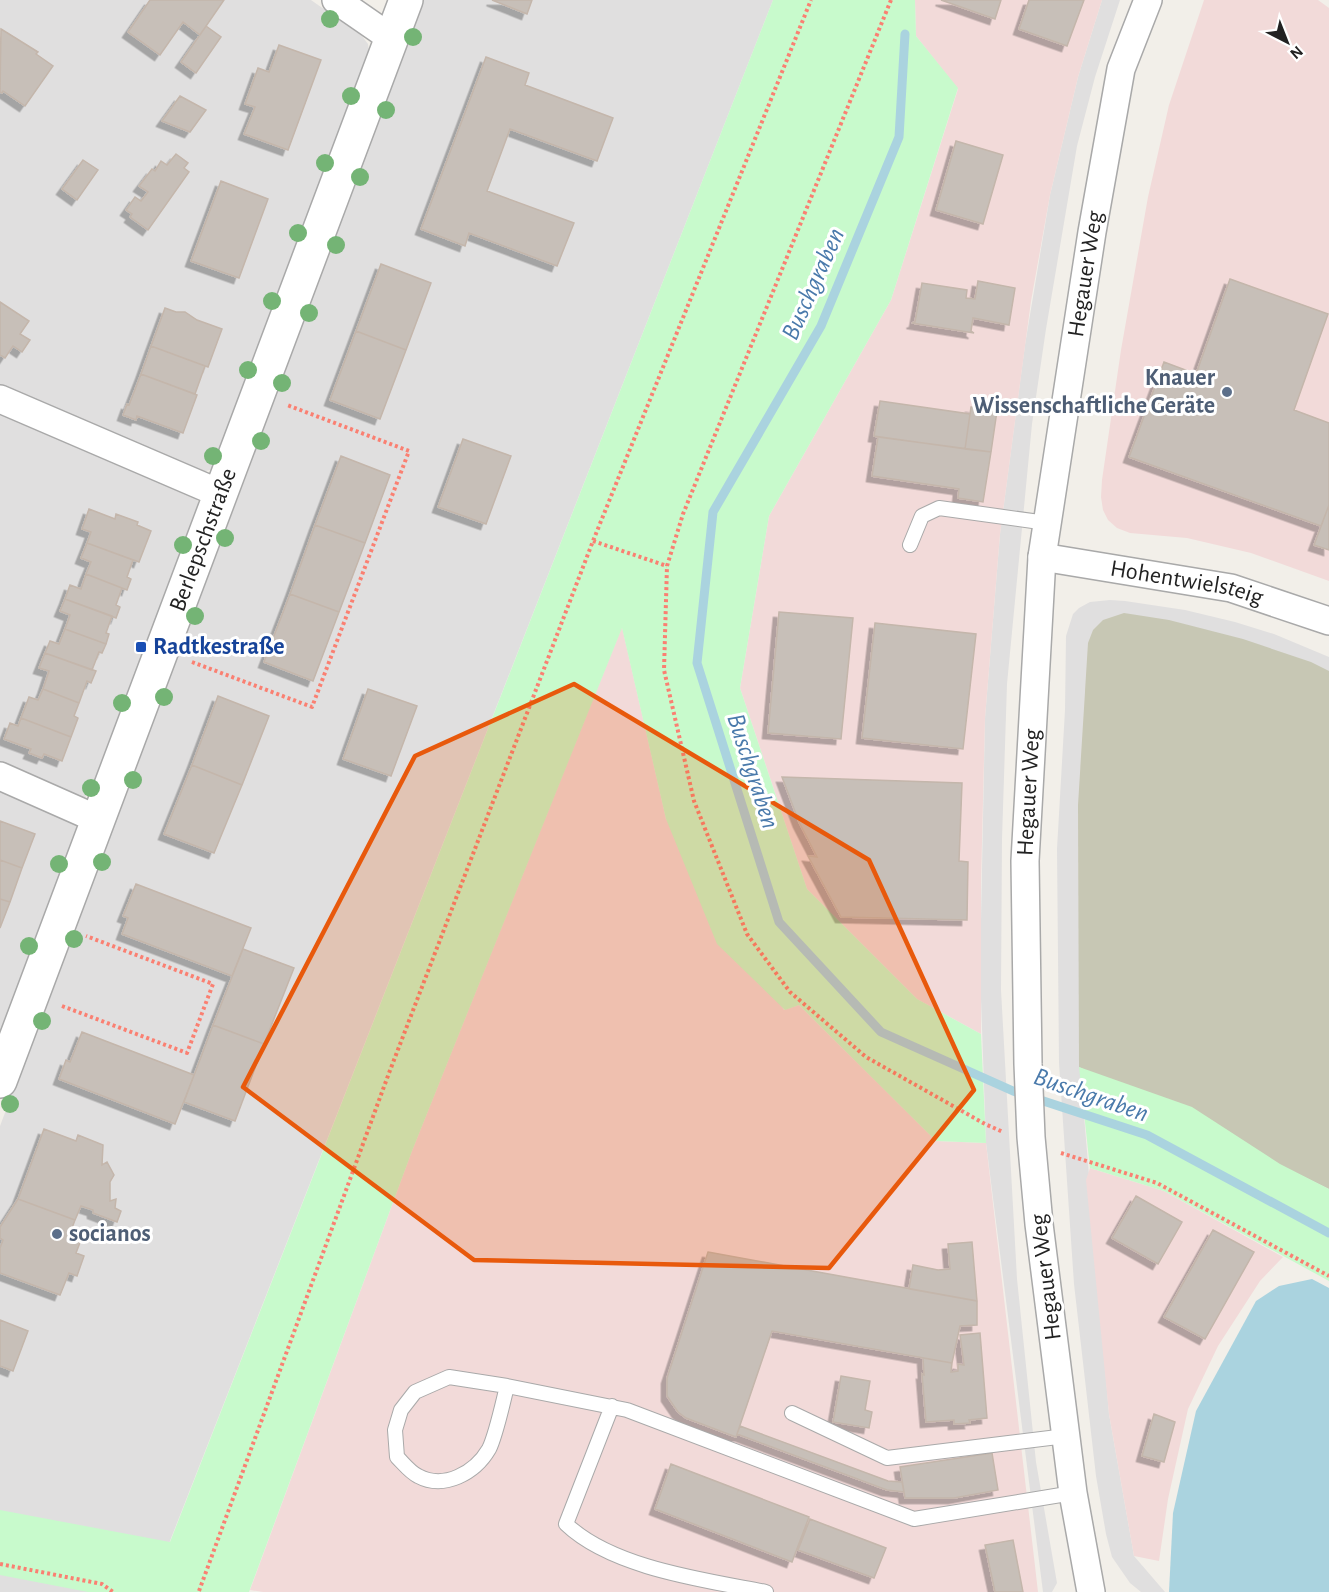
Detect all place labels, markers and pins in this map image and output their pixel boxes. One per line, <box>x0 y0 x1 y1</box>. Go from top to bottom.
place label: Knauer Wissenschaftliche Geräte <box>972 366 1216 418</box>
marker: Knauer Wissenschaftliche Geräte <box>1220 385 1234 399</box>
place label: Radtkestraße <box>153 635 285 659</box>
marker: Radtkestraße <box>134 640 148 654</box>
place label: socianos <box>69 1222 151 1246</box>
marker: socianos <box>50 1227 64 1241</box>

